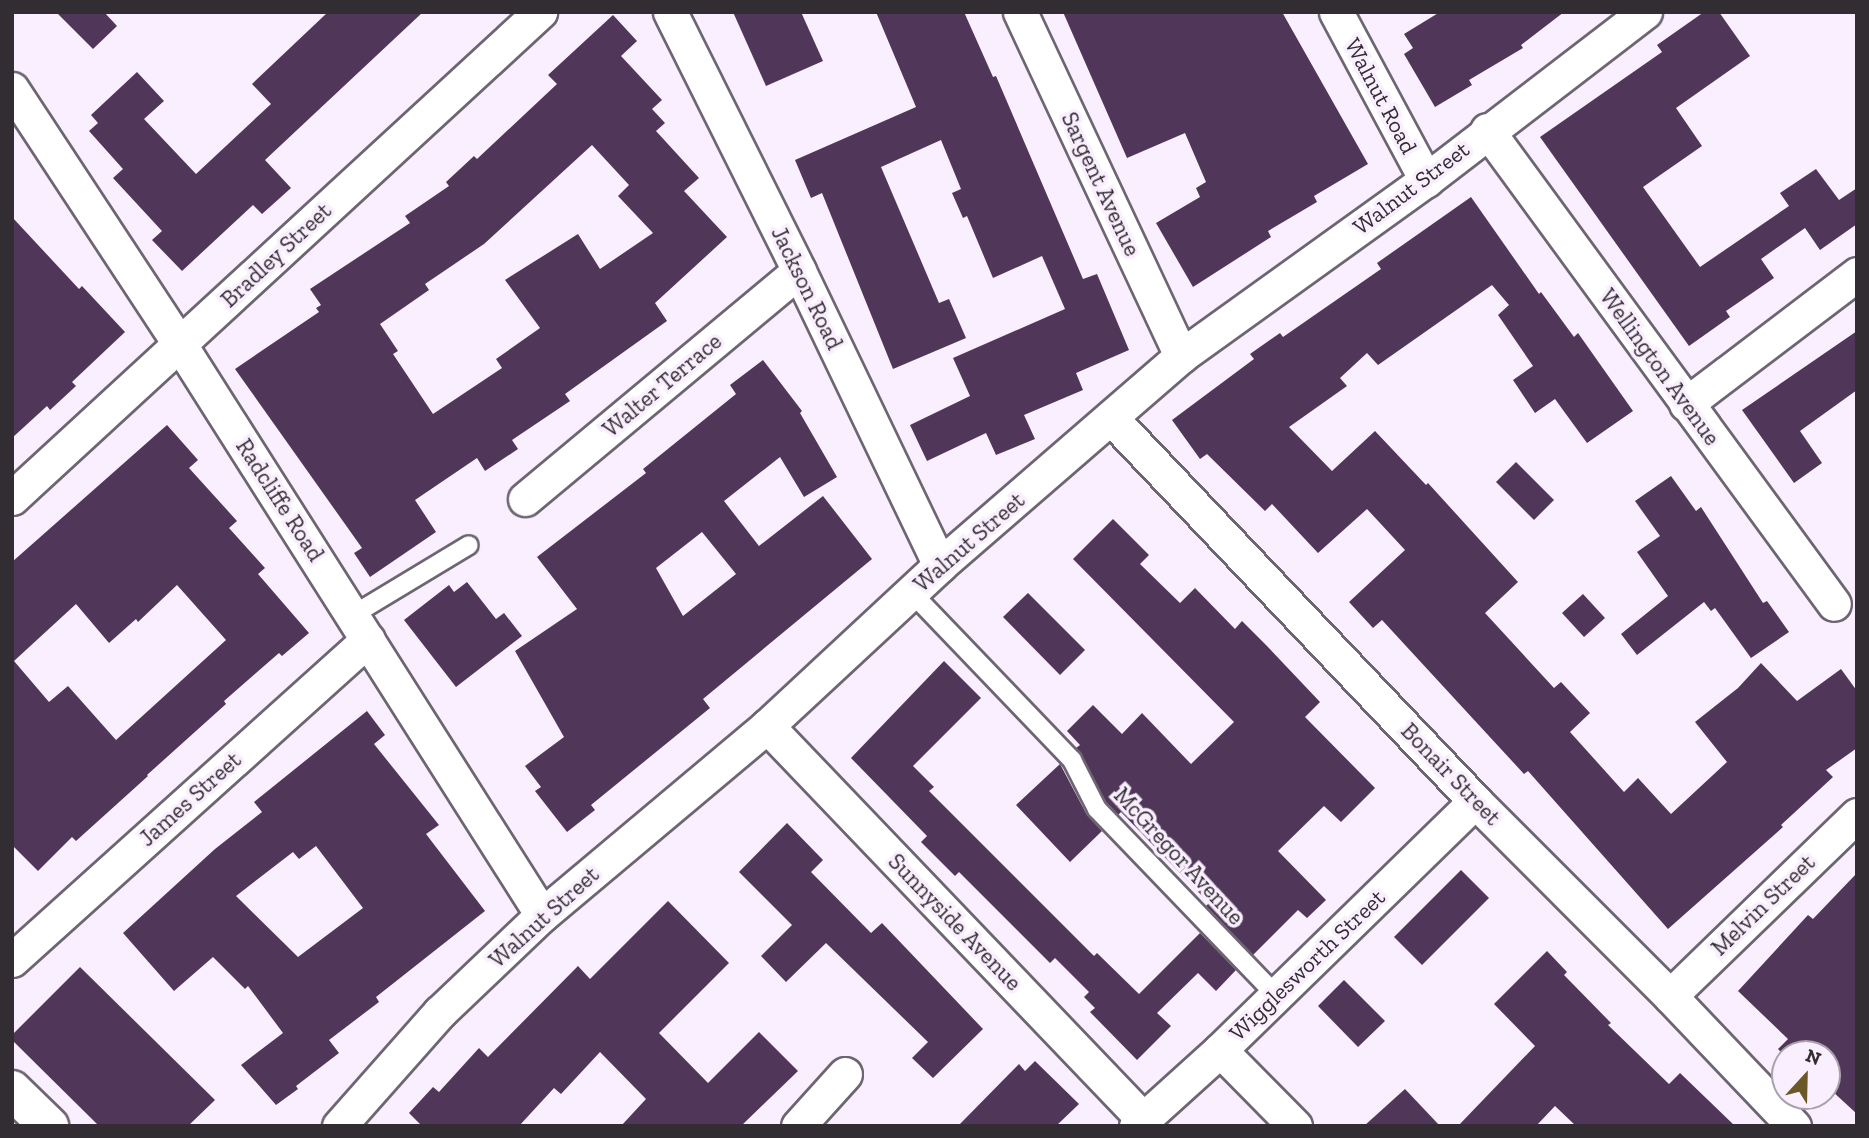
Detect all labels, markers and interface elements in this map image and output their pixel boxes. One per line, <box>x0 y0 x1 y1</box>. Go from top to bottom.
street label: Walnut Road <box>1339 33 1423 159</box>
street label: Sargent Avenue <box>1055 107 1147 261</box>
street label: Walnut Street <box>1348 135 1474 241</box>
street label: Bradley Street <box>215 197 337 313</box>
street label: Jackson Road <box>765 222 849 354</box>
street label: Wellington Avenue <box>1594 283 1726 451</box>
street label: Walter Terrace <box>597 327 727 443</box>
street label: Radcliffe Road <box>230 434 330 566</box>
street label: Walnut Street <box>908 486 1030 598</box>
street label: Bonair Street <box>1395 717 1507 831</box>
street label: James Street <box>133 746 247 852</box>
street label: McGregor Avenue <box>1108 781 1250 931</box>
street label: Sunnyside Avenue <box>882 848 1028 996</box>
street label: Melvin Street <box>1705 849 1821 961</box>
street label: Walnut Street <box>483 861 605 973</box>
street label: Wigglesworth Street <box>1223 884 1391 1046</box>
north arrow <box>1771 1040 1841 1110</box>
text: N <box>1802 1044 1824 1070</box>

